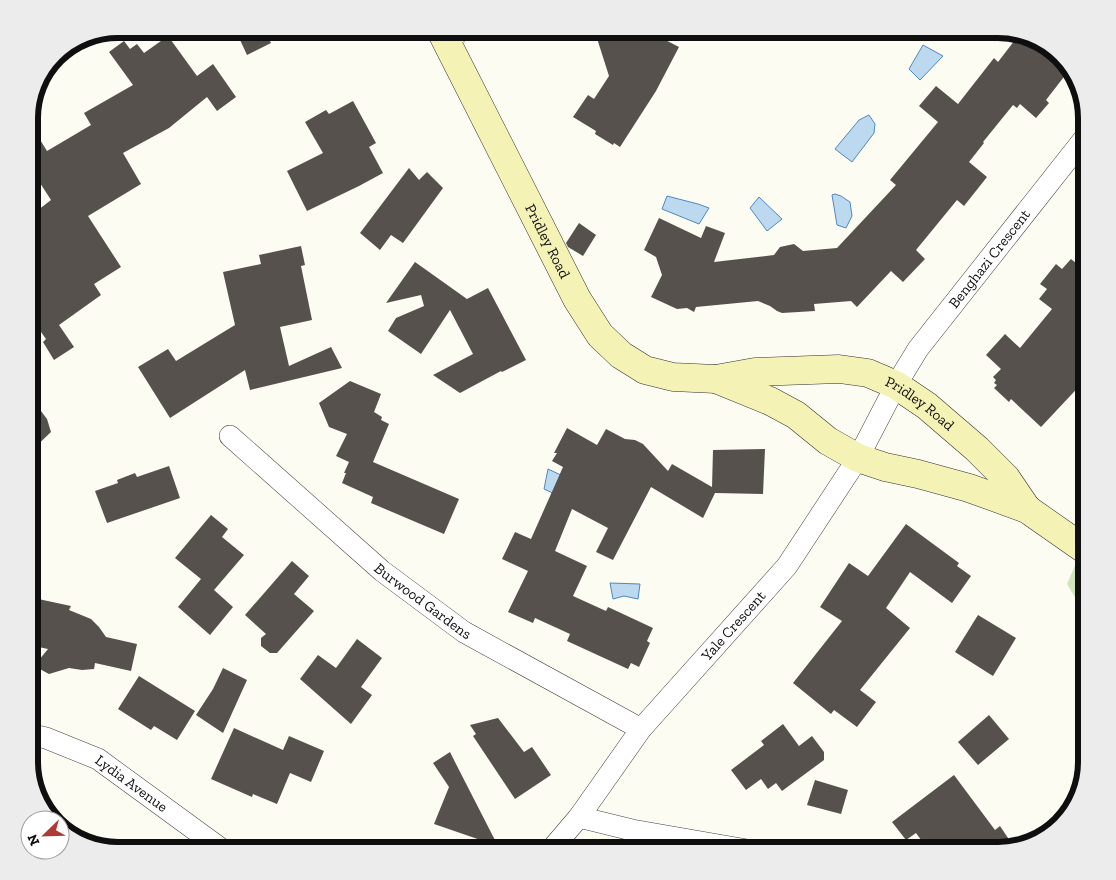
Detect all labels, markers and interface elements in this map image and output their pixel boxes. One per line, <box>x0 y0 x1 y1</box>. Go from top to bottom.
street label: Pridley Road <box>521 201 574 282</box>
street label: Benghazi Crescent <box>945 205 1034 312</box>
street label: Pridley Road <box>883 373 958 435</box>
street label: Burwood Gardens <box>370 559 474 643</box>
street label: Yale Crescent <box>697 587 770 665</box>
street label: Lydia Avenue <box>92 751 171 816</box>
north arrow <box>20 810 70 860</box>
text: N <box>23 831 43 848</box>

